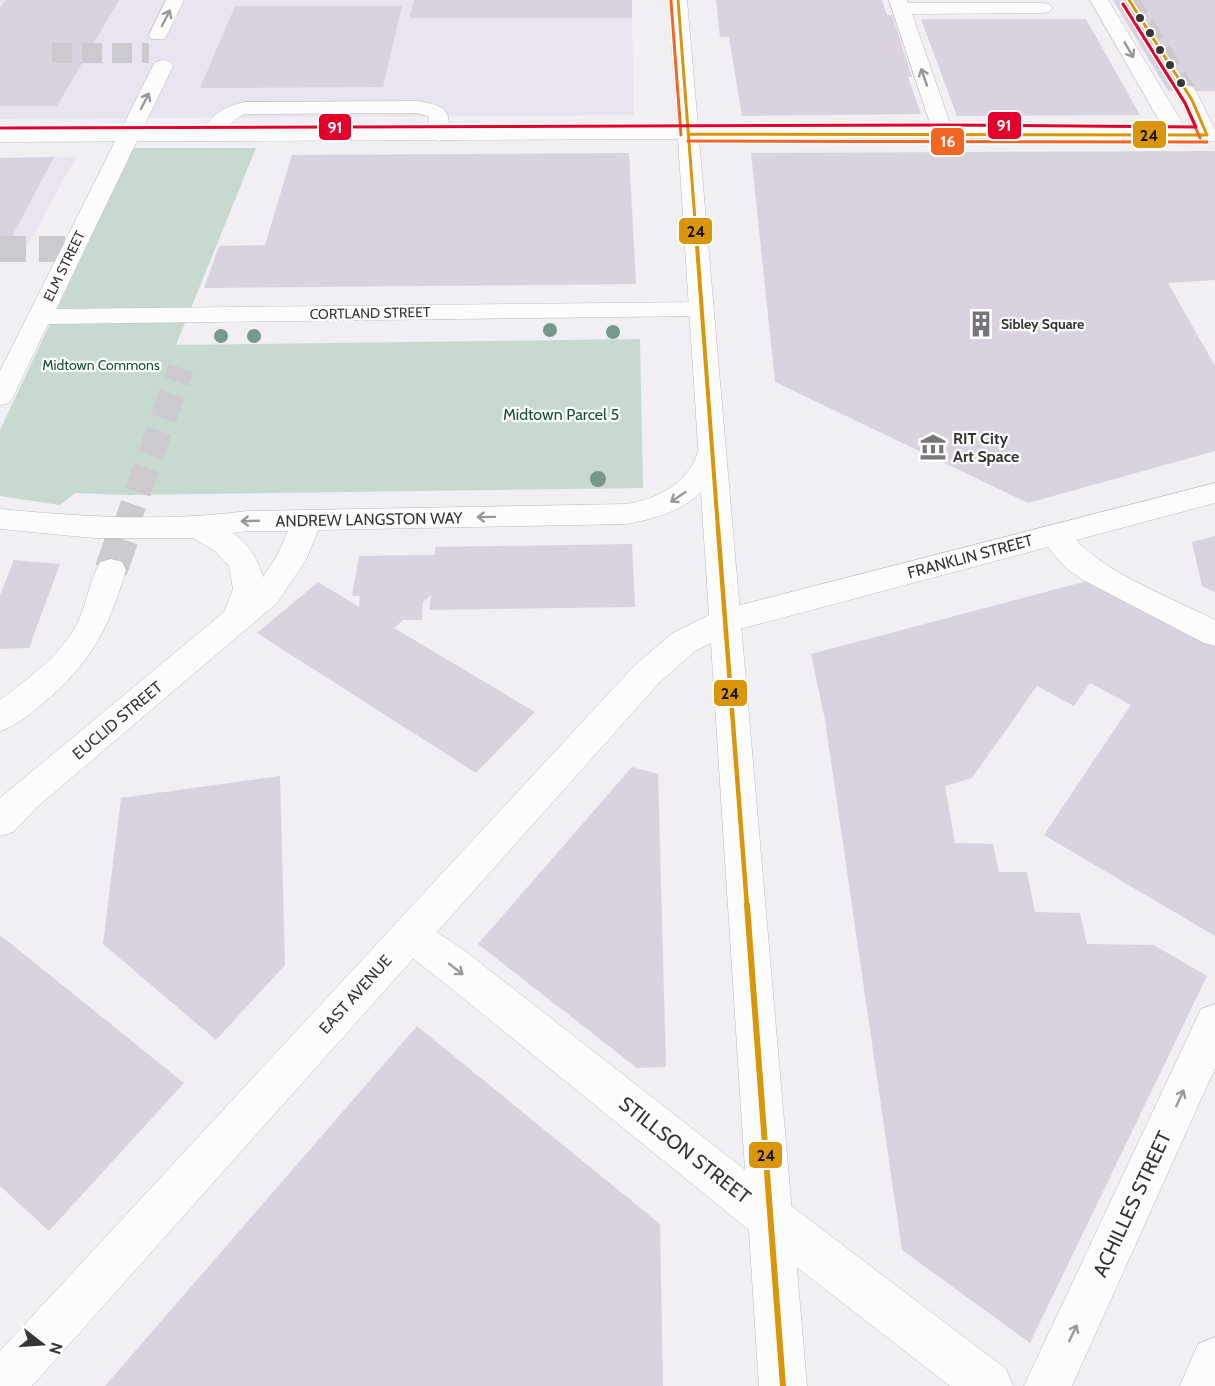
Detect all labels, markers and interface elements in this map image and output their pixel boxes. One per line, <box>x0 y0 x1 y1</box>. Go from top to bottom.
one-way arrow <box>161 9 173 27</box>
unlabelled marker <box>1134 12 1146 24</box>
unlabelled marker <box>1144 27 1156 39</box>
one-way arrow <box>1123 42 1135 59</box>
unlabelled marker <box>1154 44 1166 56</box>
unlabelled marker <box>1164 59 1176 71</box>
one-way arrow <box>918 68 929 87</box>
unlabelled marker <box>1175 77 1187 89</box>
one-way arrow <box>139 93 151 110</box>
line badge: 91 <box>987 111 1022 140</box>
line badge: 91 <box>318 113 352 141</box>
text: 91 <box>997 116 1011 135</box>
text: 91 <box>328 118 342 137</box>
line badge: 24 <box>1132 120 1167 149</box>
text: 24 <box>1140 126 1158 145</box>
line badge: 16 <box>930 127 965 156</box>
text: 16 <box>941 132 955 151</box>
line badge: 24 <box>678 217 713 245</box>
text: 24 <box>687 222 705 241</box>
street label: ELM STREET <box>39 227 89 304</box>
street label: CORTLAND STREET <box>309 303 431 323</box>
building icon: Sibley Square <box>966 309 996 339</box>
place label: Sibley Square <box>1001 315 1084 333</box>
park label: Midtown Commons <box>42 356 160 374</box>
park label: Midtown Parcel 5 <box>503 405 619 424</box>
place label: RIT City Art Space <box>953 429 1019 466</box>
museum icon: RIT City Art Space <box>918 432 948 462</box>
one-way arrow <box>669 490 686 503</box>
street label: ANDREW LANGSTON WAY <box>275 508 464 531</box>
one-way arrow <box>477 511 497 523</box>
one-way arrow <box>240 516 260 527</box>
street label: FRANKLIN STREET <box>905 531 1035 582</box>
street label: EUCLID STREET <box>69 677 166 763</box>
line badge: 24 <box>713 679 748 707</box>
text: 24 <box>721 684 739 703</box>
street label: EAST AVENUE <box>315 951 396 1038</box>
one-way arrow <box>448 962 464 975</box>
one-way arrow <box>1175 1090 1187 1108</box>
street label: STILLSON STREET <box>614 1091 756 1209</box>
street label: ACHILLES STREET <box>1088 1127 1176 1281</box>
line badge: 24 <box>748 1141 783 1169</box>
text: 24 <box>757 1146 775 1165</box>
north arrow <box>12 1314 72 1374</box>
one-way arrow <box>1067 1324 1079 1342</box>
text: N <box>45 1340 67 1356</box>

